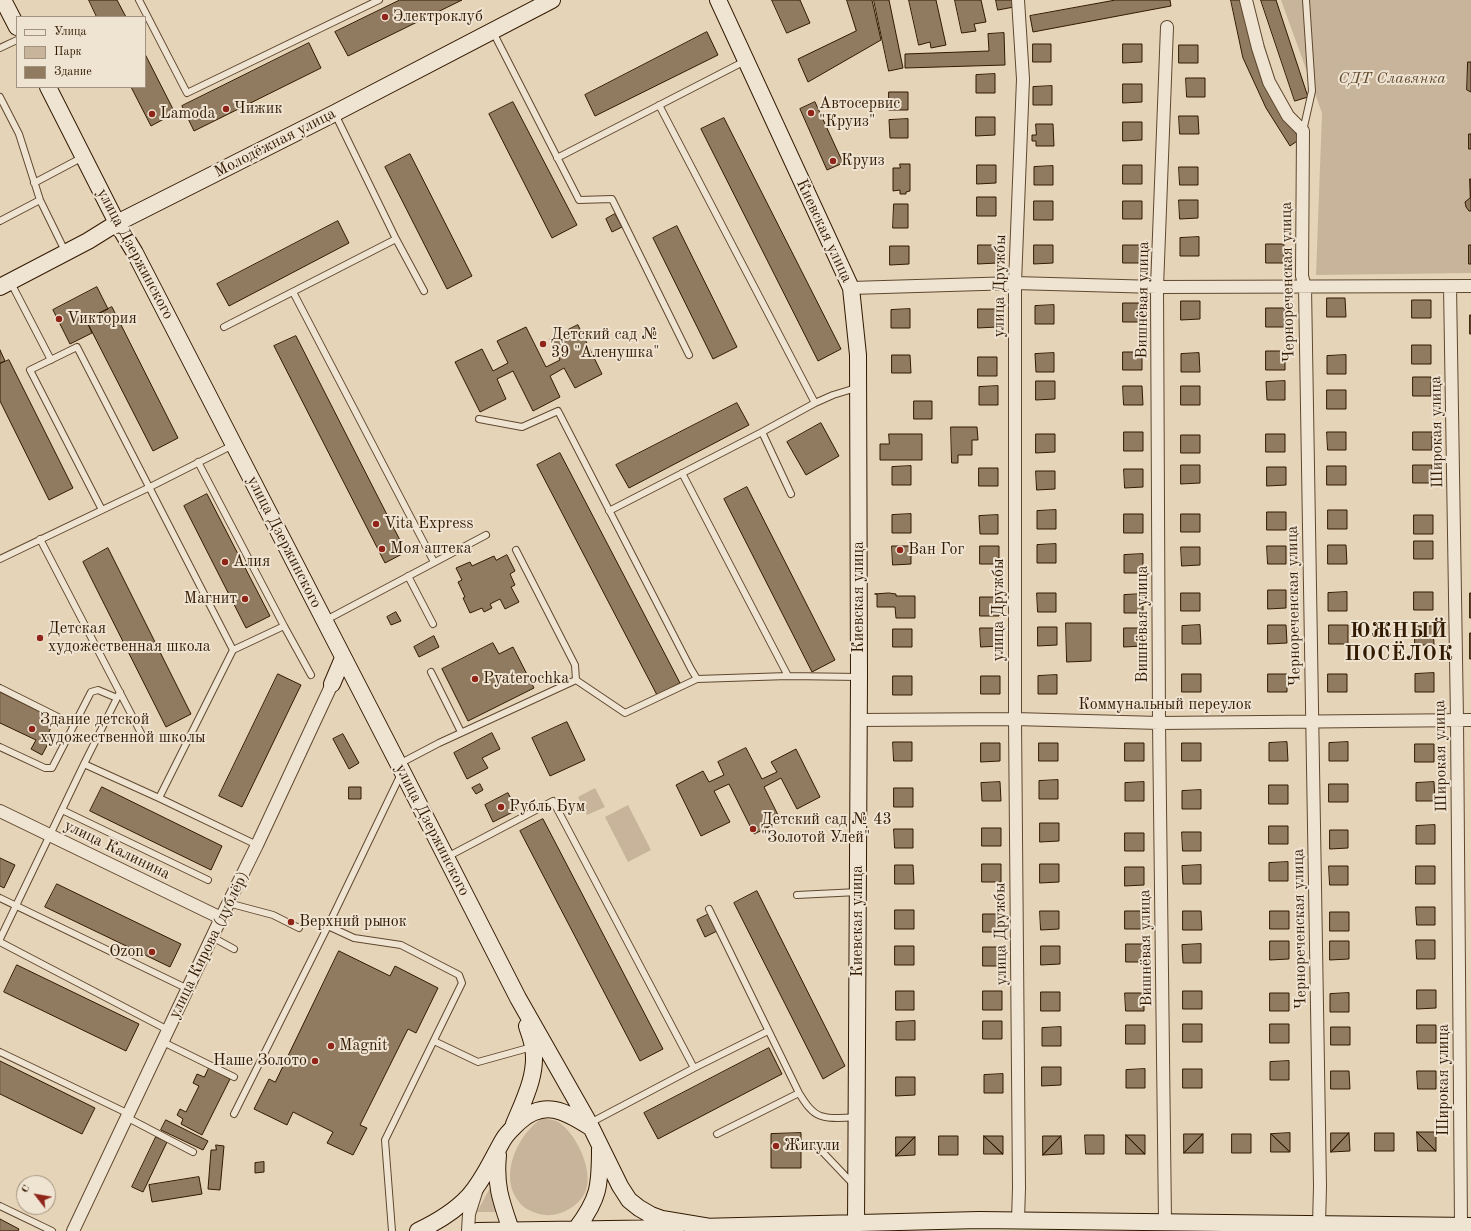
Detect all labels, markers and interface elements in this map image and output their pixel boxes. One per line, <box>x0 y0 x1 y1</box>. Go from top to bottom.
place label: Электроклуб <box>393 7 483 27</box>
marker: Электроклуб <box>380 12 390 22</box>
legend <box>16 16 146 88</box>
text: Улица <box>54 26 87 38</box>
text: Парк <box>54 46 82 58</box>
text: Здание <box>54 66 92 78</box>
park label: СДТ Славянка <box>1338 69 1446 89</box>
place label: Автосервис "Круиз" <box>819 94 900 132</box>
place label: Чижик <box>234 99 282 119</box>
place label: Lamoda <box>160 104 216 124</box>
street label: Молодёжная улица <box>211 104 339 182</box>
marker: Чижик <box>221 104 231 114</box>
marker: Автосервис "Круиз" <box>806 108 816 118</box>
marker: Lamoda <box>147 109 157 119</box>
place label: Круиз <box>841 151 885 171</box>
marker: Круиз <box>828 156 838 166</box>
street label: Киевская улица <box>792 176 856 286</box>
street label: улица Дзержинского <box>92 185 178 323</box>
street label: Чернореченская улица <box>1277 202 1299 362</box>
street label: улица Дружбы <box>990 234 1010 338</box>
street label: Вишнёвая улица <box>1132 241 1154 359</box>
place label: Vиктория <box>67 309 137 329</box>
marker: Vиктория <box>54 314 64 324</box>
place label: Детский сад № 39 "Аленушка" <box>551 325 660 363</box>
marker: Детский сад № 39 "Аленушка" <box>538 339 548 349</box>
street label: Широкая улица <box>1426 376 1448 488</box>
street label: улица Дзержинского <box>242 473 326 611</box>
place label: Vita Express <box>384 514 473 534</box>
marker: Vita Express <box>371 519 381 529</box>
street label: Чернореченская улица <box>1283 526 1305 686</box>
place label: Моя аптека <box>390 539 472 559</box>
place label: Ван Гог <box>908 540 964 560</box>
street label: Киевская улица <box>849 541 869 653</box>
marker: Моя аптека <box>377 544 387 554</box>
marker: Ван Гог <box>895 545 905 555</box>
place label: Алия <box>233 552 270 572</box>
marker: Алия <box>220 557 230 567</box>
street label: улица Дружбы <box>989 558 1009 662</box>
street label: Вишнёвая улица <box>1133 565 1153 683</box>
place label: Магнит <box>184 589 237 609</box>
marker: Магнит <box>240 594 250 604</box>
place label: Детская художественная школа <box>48 619 211 657</box>
district label: ЮЖНЫЙ ПОСЁЛОК <box>1345 620 1453 667</box>
marker: Детская художественная школа <box>35 633 45 643</box>
place label: Pyaterochka <box>483 669 569 689</box>
marker: Pyaterochka <box>470 674 480 684</box>
street label: Коммунальный переулок <box>1078 695 1252 715</box>
street label: Широкая улица <box>1430 700 1452 812</box>
place label: Здание детской художественной школы <box>40 710 206 748</box>
marker: Здание детской художественной школы <box>27 724 37 734</box>
street label: улица Дзержинского <box>390 761 474 899</box>
place label: Рубль Бум <box>509 797 585 817</box>
marker: Рубль Бум <box>496 802 506 812</box>
place label: Детский сад № 43 "Золотой Улей" <box>761 810 892 848</box>
street label: улица Калинина <box>61 816 173 884</box>
marker: Детский сад № 43 "Золотой Улей" <box>748 824 758 834</box>
street label: Чернореченская улица <box>1289 849 1311 1009</box>
street label: Киевская улица <box>848 865 868 977</box>
street label: улица Кирова (дублёр) <box>165 868 253 1022</box>
street label: улица Дружбы <box>991 882 1011 986</box>
street label: Вишнёвая улица <box>1135 889 1157 1007</box>
place label: Верхний рынок <box>299 912 407 932</box>
marker: Верхний рынок <box>286 917 296 927</box>
place label: Ozon <box>109 942 144 962</box>
marker: Ozon <box>147 947 157 957</box>
street label: Широкая улица <box>1434 1024 1454 1136</box>
place label: Magnit <box>339 1036 388 1056</box>
marker: Magnit <box>326 1041 336 1051</box>
place label: Наше Золото <box>213 1051 307 1071</box>
marker: Наше Золото <box>310 1056 320 1066</box>
place label: Жигули <box>784 1136 840 1156</box>
marker: Жигули <box>771 1141 781 1151</box>
north arrow <box>16 1175 56 1215</box>
text: С <box>20 1183 33 1195</box>

